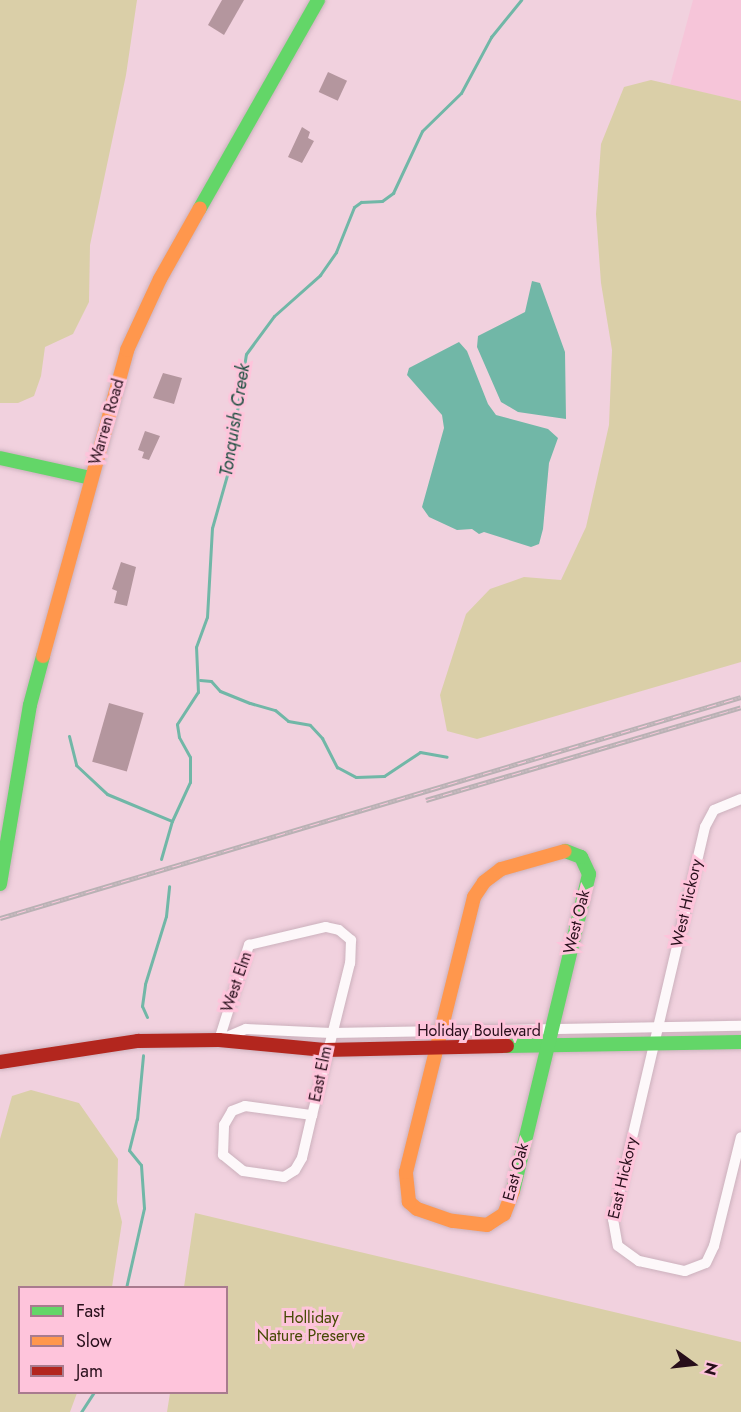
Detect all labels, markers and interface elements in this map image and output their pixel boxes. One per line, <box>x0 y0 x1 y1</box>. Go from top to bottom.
water label: Tonquish Creek <box>215 362 255 478</box>
street label: Warren Road <box>86 377 128 467</box>
street label: West Hickory <box>668 857 706 949</box>
street label: West Oak <box>560 888 594 956</box>
street label: West Elm <box>218 949 256 1015</box>
street label: Holiday Boulevard <box>417 1021 541 1041</box>
street label: East Elm <box>306 1044 336 1104</box>
street label: East Hickory <box>604 1135 642 1221</box>
street label: East Oak <box>499 1141 533 1203</box>
legend <box>18 1286 228 1394</box>
text: Fast <box>76 1298 105 1324</box>
park label: Holliday Nature Preserve <box>257 1308 365 1346</box>
text: Slow <box>76 1328 112 1354</box>
north arrow <box>663 1334 723 1394</box>
text: Jam <box>76 1358 103 1384</box>
text: N <box>698 1360 724 1378</box>

